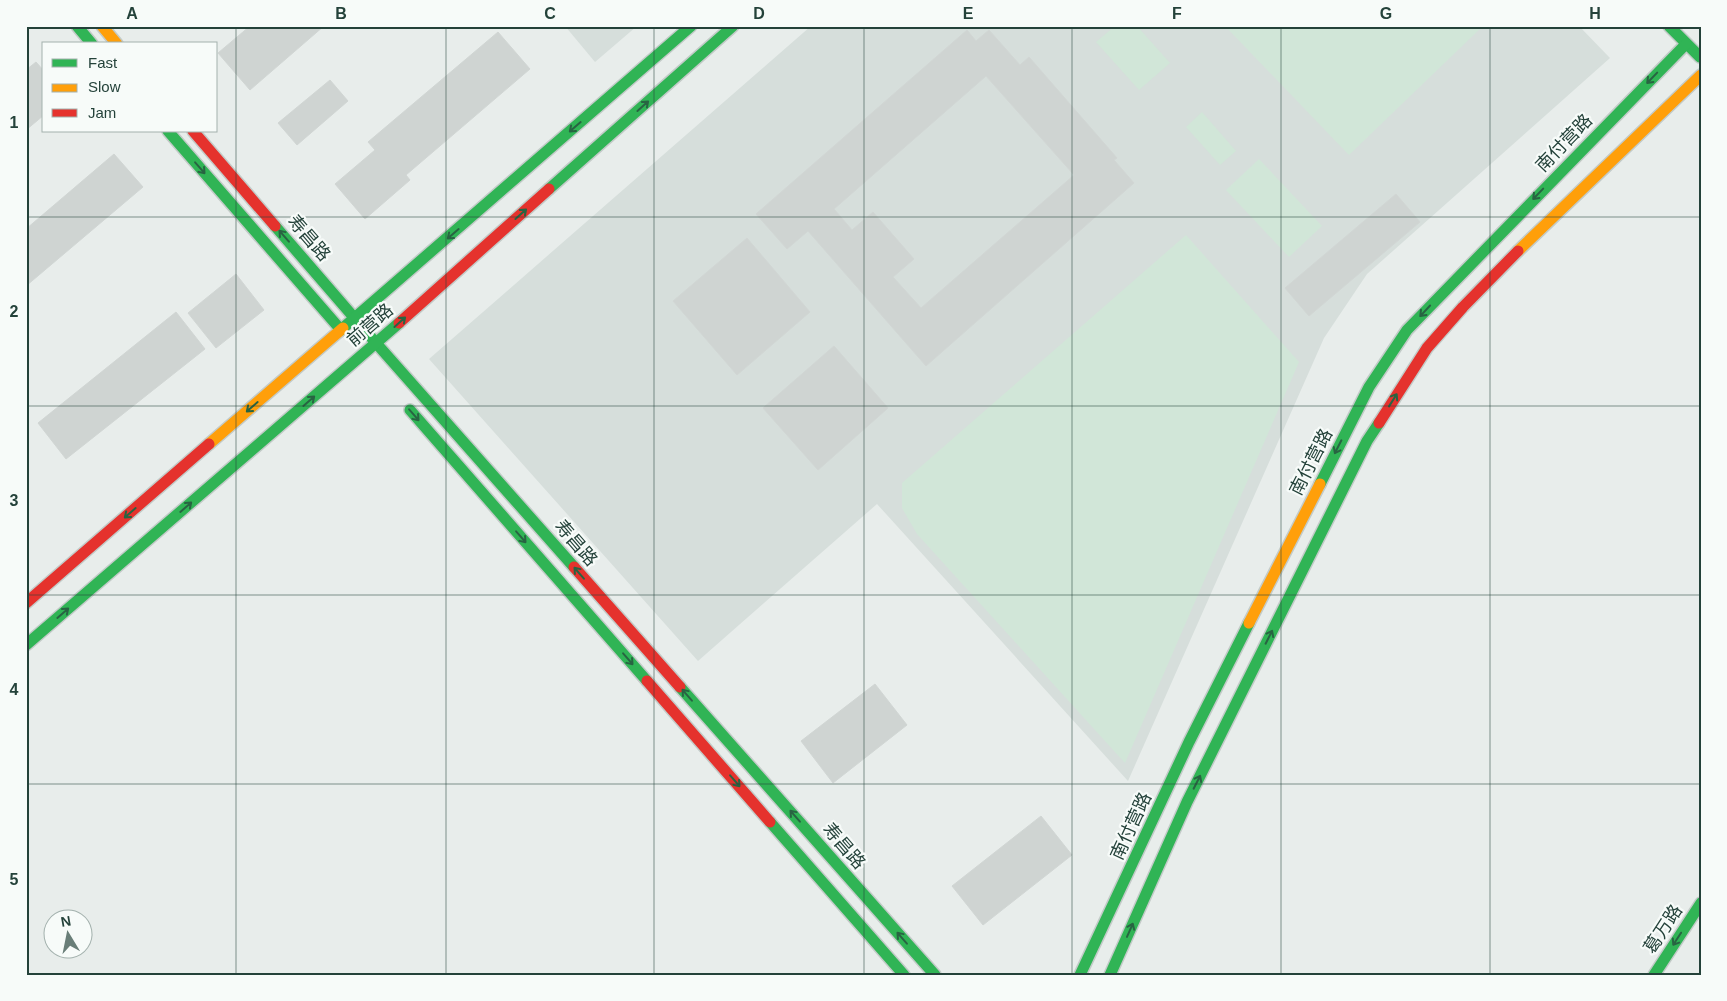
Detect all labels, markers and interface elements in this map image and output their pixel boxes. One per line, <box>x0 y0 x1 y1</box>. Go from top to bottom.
text: A <box>126 5 138 22</box>
text: B <box>335 5 347 22</box>
text: C <box>544 5 556 22</box>
text: D <box>753 5 765 22</box>
text: E <box>963 5 974 22</box>
text: F <box>1172 5 1182 22</box>
text: G <box>1380 5 1392 22</box>
text: H <box>1589 5 1601 22</box>
legend <box>42 42 218 132</box>
text: Fast <box>88 54 118 71</box>
one-way arrow <box>1646 72 1658 85</box>
text: Slow <box>88 78 121 95</box>
one-way arrow <box>636 100 649 112</box>
text: Jam <box>88 104 116 121</box>
street label: 南付营路 <box>1532 110 1596 176</box>
text: 1 <box>10 114 19 131</box>
one-way arrow <box>569 121 582 133</box>
one-way arrow <box>194 161 205 174</box>
one-way arrow <box>1532 188 1544 201</box>
one-way arrow <box>515 208 528 220</box>
street label: 寿昌路 <box>284 211 334 265</box>
one-way arrow <box>446 228 459 239</box>
one-way arrow <box>279 230 290 243</box>
street label: 前营路 <box>343 300 397 350</box>
text: 2 <box>10 303 19 320</box>
one-way arrow <box>1419 305 1431 318</box>
one-way arrow <box>393 316 406 328</box>
one-way arrow <box>1388 393 1399 407</box>
one-way arrow <box>302 395 315 406</box>
one-way arrow <box>246 401 259 413</box>
one-way arrow <box>408 408 420 421</box>
street label: 南付营路 <box>1286 425 1336 499</box>
one-way arrow <box>1333 440 1343 455</box>
text: 3 <box>10 492 19 509</box>
one-way arrow <box>179 502 192 513</box>
one-way arrow <box>123 508 136 519</box>
street label: 寿昌路 <box>551 516 601 570</box>
one-way arrow <box>515 530 527 543</box>
one-way arrow <box>574 567 585 580</box>
one-way arrow <box>57 608 70 619</box>
one-way arrow <box>1265 630 1275 645</box>
one-way arrow <box>622 653 634 666</box>
text: 4 <box>10 681 19 698</box>
one-way arrow <box>681 688 693 701</box>
one-way arrow <box>729 775 741 788</box>
one-way arrow <box>1193 775 1202 790</box>
street label: 南付营路 <box>1107 789 1155 863</box>
one-way arrow <box>789 810 801 823</box>
street label: 寿昌路 <box>819 819 869 873</box>
text: 5 <box>10 871 19 888</box>
street label: 葛万路 <box>1640 901 1686 957</box>
north arrow <box>42 908 92 958</box>
text: N <box>59 912 72 930</box>
one-way arrow <box>1125 923 1135 938</box>
one-way arrow <box>1672 931 1682 945</box>
one-way arrow <box>897 932 908 945</box>

